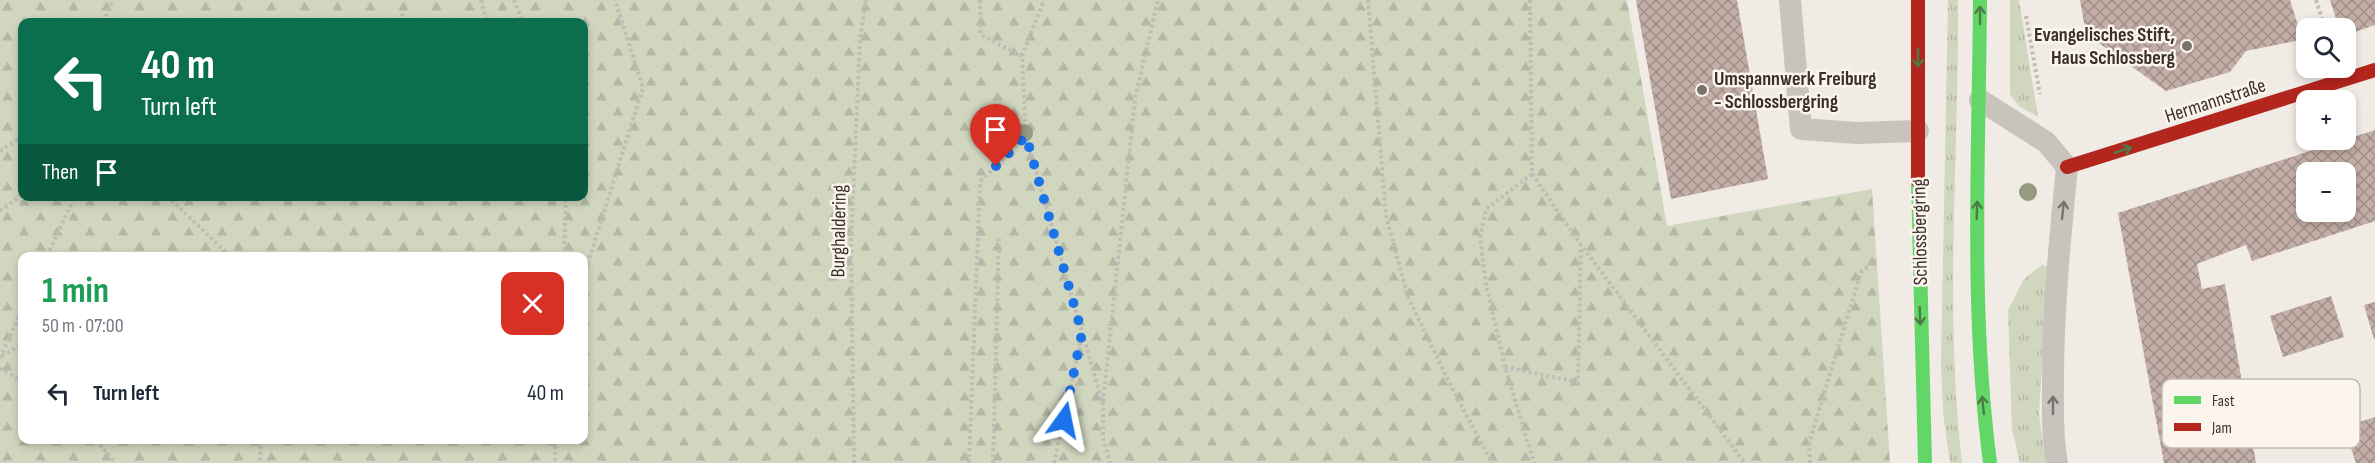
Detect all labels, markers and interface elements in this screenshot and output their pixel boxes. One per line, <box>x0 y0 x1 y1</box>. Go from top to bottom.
one-way arrow <box>1974 6 1986 26</box>
map controls <box>2296 18 2356 222</box>
button: search <box>2296 18 2356 78</box>
place label: Evangelisches Stift, Haus Schlossberg <box>2034 23 2176 70</box>
marker: Evangelisches Stift, Haus Schlossberg <box>2180 39 2194 53</box>
text: 40 m <box>141 40 215 91</box>
icon: left <box>42 42 120 120</box>
one-way arrow <box>1912 48 1924 68</box>
place label: Umspannwerk Freiburg - Schlossbergring <box>1714 67 1877 114</box>
street label: Hermannstraße <box>2162 73 2269 129</box>
marker: Umspannwerk Freiburg - Schlossbergring <box>1695 83 1709 97</box>
button: + <box>2296 90 2356 150</box>
text: Turn left <box>141 91 217 123</box>
pin <box>970 104 1021 166</box>
icon: arrive <box>979 113 1012 146</box>
one-way arrow <box>2113 143 2132 154</box>
icon: arrive <box>90 156 123 189</box>
text: Then <box>42 159 78 186</box>
button: − <box>2296 162 2356 222</box>
street label: Schlossbergring <box>1907 178 1933 286</box>
street label: Burghaldering <box>826 184 852 278</box>
one-way arrow <box>1971 201 1983 221</box>
one-way arrow <box>2057 201 2068 221</box>
text: 1 min <box>42 270 109 313</box>
button: close <box>501 272 564 335</box>
one-way arrow <box>1915 305 1926 325</box>
text: 50 m · 07:00 <box>42 314 124 338</box>
icon: left <box>42 377 75 410</box>
legend <box>2162 379 2360 448</box>
text: Turn left <box>93 380 159 407</box>
text: 40 m <box>527 380 564 407</box>
position arrow <box>1032 388 1096 452</box>
text: Fast <box>2212 392 2235 411</box>
one-way arrow <box>1977 395 1988 415</box>
one-way arrow <box>2047 395 2059 415</box>
text: Jam <box>2211 419 2232 438</box>

